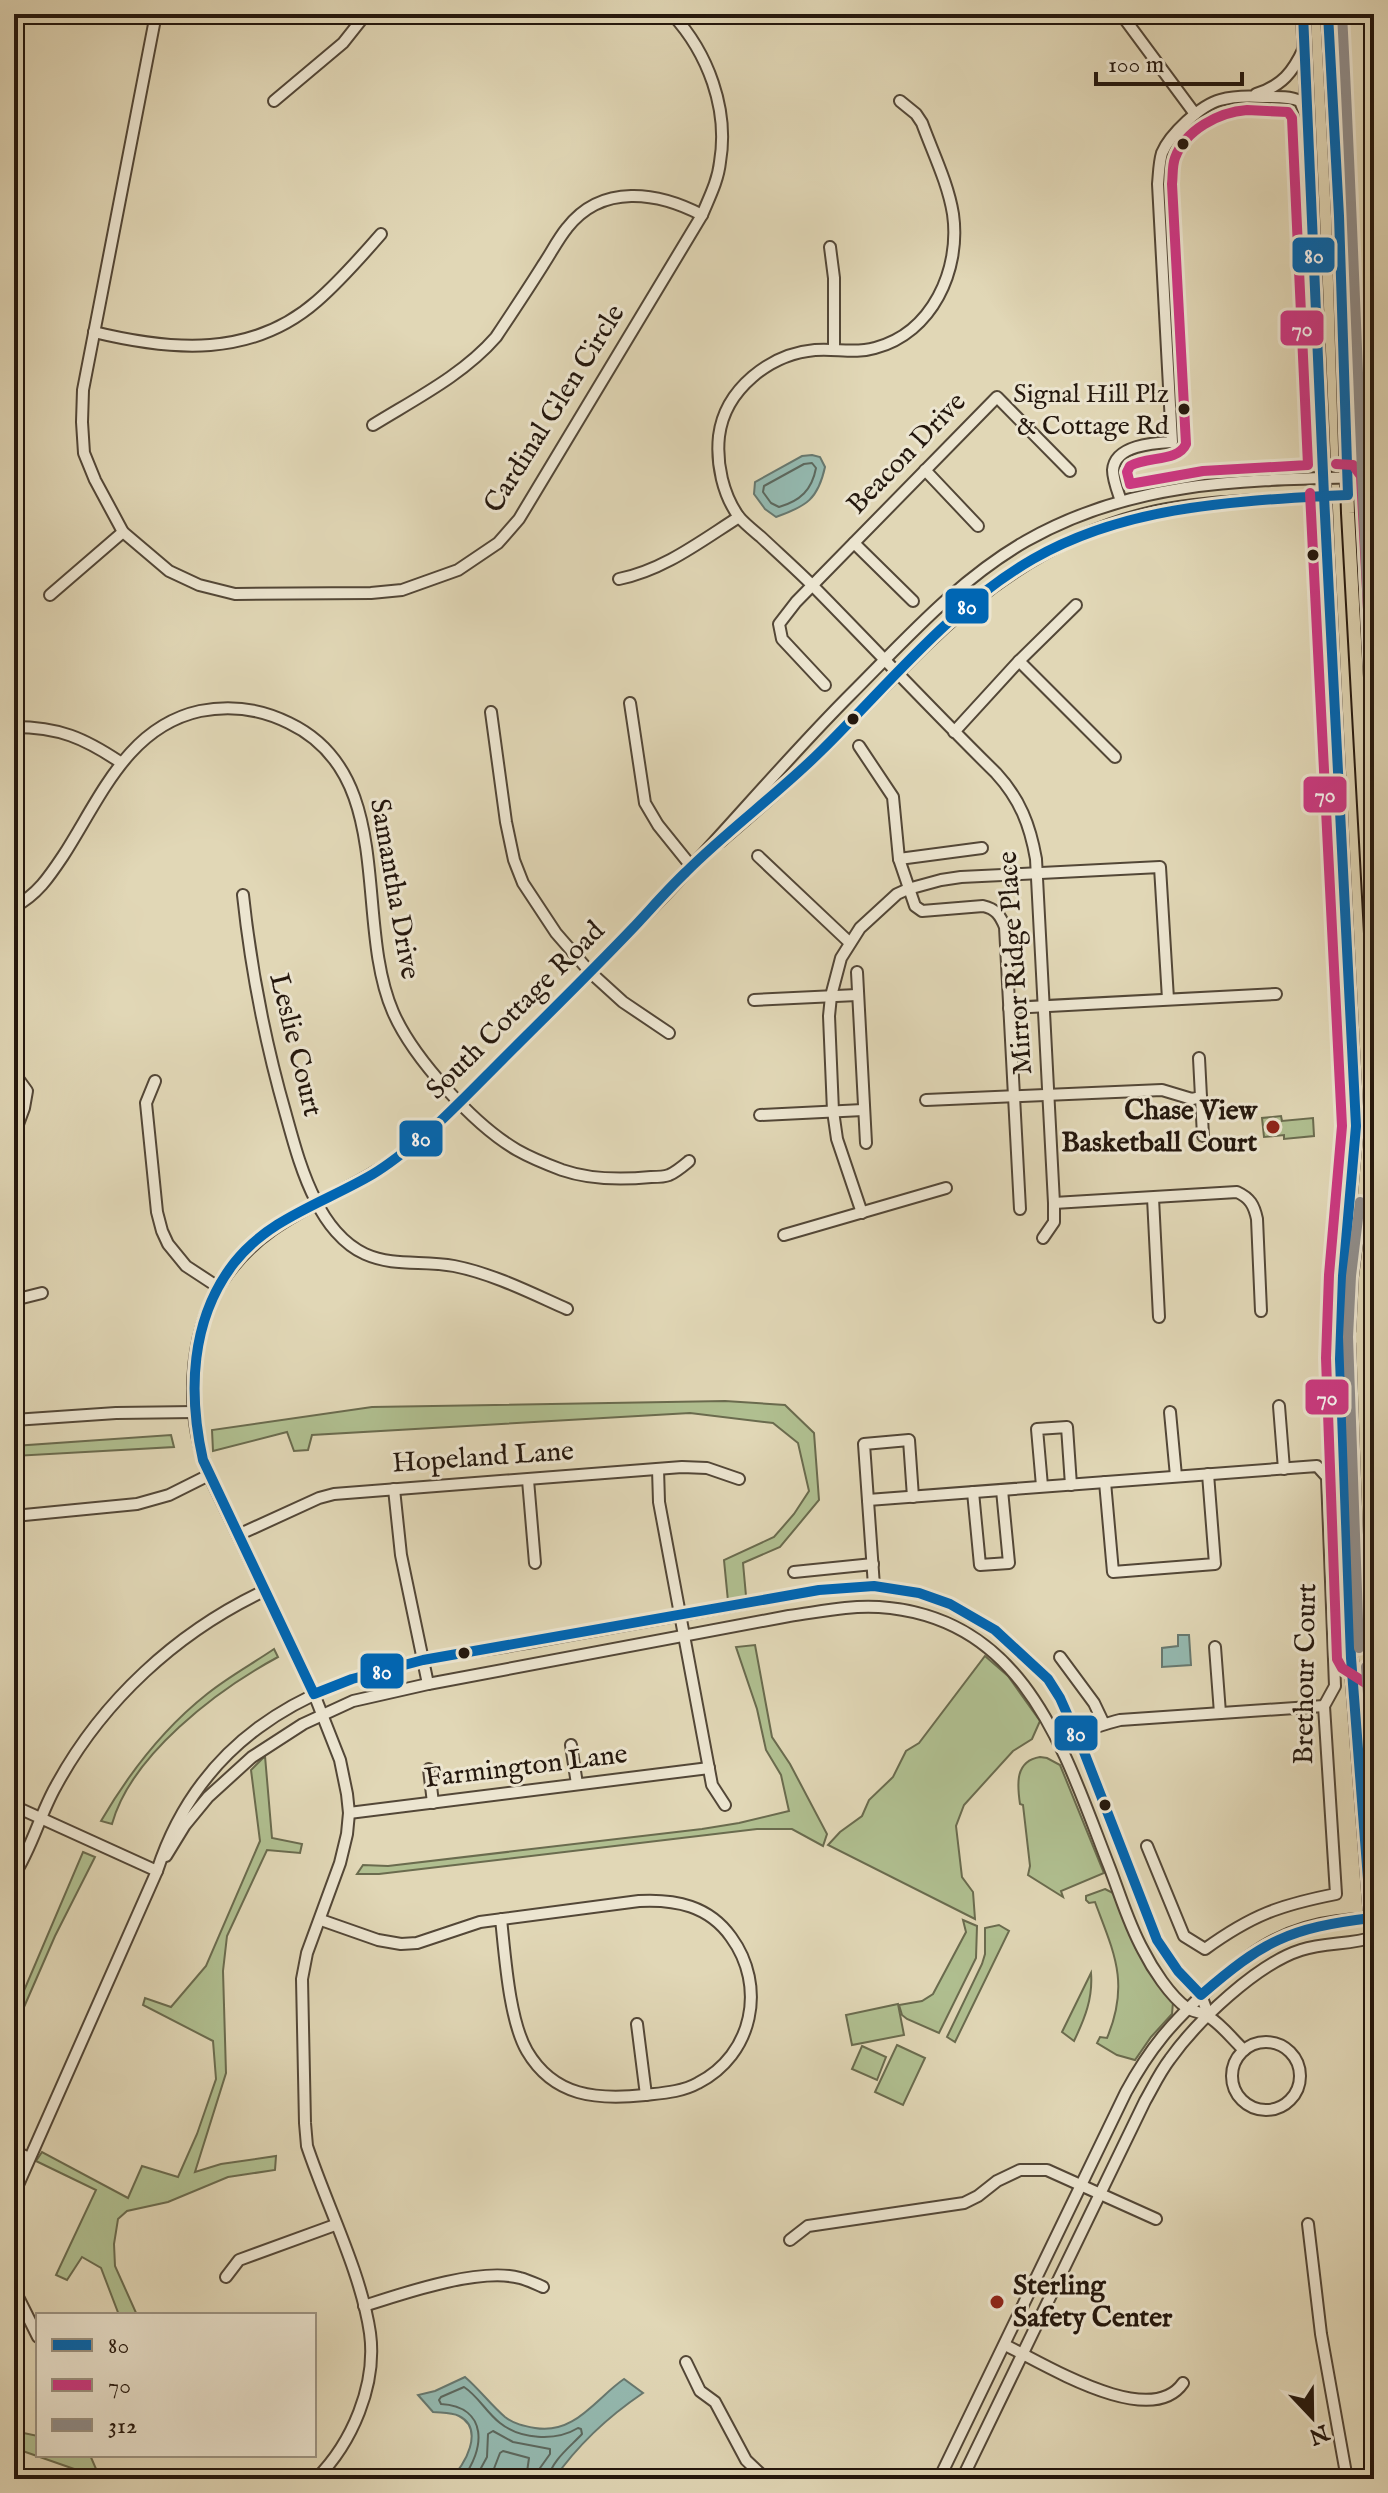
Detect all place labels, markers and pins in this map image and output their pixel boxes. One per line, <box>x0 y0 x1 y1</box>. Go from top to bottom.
unlabelled marker <box>1175 136 1191 152</box>
place label: Signal Hill Plz & Cottage Rd <box>1013 378 1169 443</box>
marker: Signal Hill Plz & Cottage Rd <box>1176 401 1192 417</box>
unlabelled marker <box>1305 547 1321 563</box>
unlabelled marker <box>845 711 861 727</box>
place label: Chase View Basketball Court <box>1061 1094 1259 1161</box>
marker: Chase View Basketball Court <box>1264 1118 1282 1136</box>
unlabelled marker <box>456 1645 472 1661</box>
unlabelled marker <box>1097 1797 1113 1813</box>
place label: Sterling Safety Center <box>1013 2269 1173 2336</box>
marker: Sterling Safety Center <box>988 2293 1006 2311</box>

